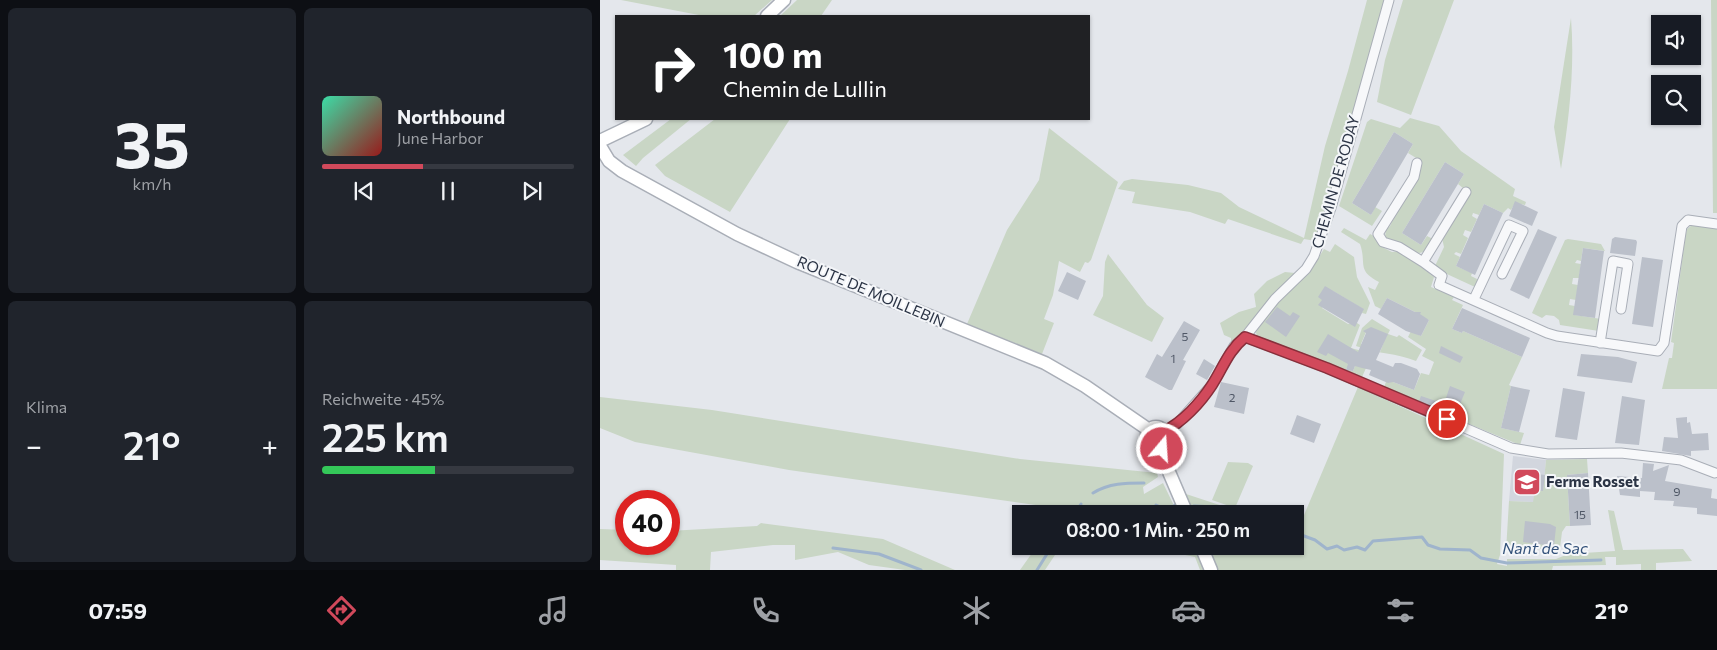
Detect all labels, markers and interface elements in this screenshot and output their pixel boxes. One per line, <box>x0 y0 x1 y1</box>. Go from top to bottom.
map controls <box>1651 15 1701 125</box>
button: sound <box>1651 15 1701 65</box>
text: 100 m <box>723 32 823 75</box>
icon: right <box>640 35 705 100</box>
text: Chemin de Lullin <box>723 75 887 102</box>
button: search <box>1651 75 1701 125</box>
text: 35 <box>114 102 190 181</box>
text: Northbound <box>397 105 505 128</box>
street label: CHEMIN DE RODAY <box>1307 113 1363 250</box>
text: June Harbor <box>397 128 483 147</box>
text: km/h <box>133 174 171 193</box>
icon: previous <box>350 177 378 205</box>
icon: pause <box>434 177 462 205</box>
icon: next <box>518 177 546 205</box>
street label: ROUTE DE MOILLEBIN <box>795 252 948 330</box>
house number: 5 <box>1182 329 1189 343</box>
house number: 1 <box>1170 351 1176 365</box>
text: Reichweite · 45% <box>322 389 444 408</box>
house number: 2 <box>1229 390 1236 404</box>
text: Klima <box>26 397 67 416</box>
pin <box>1426 398 1468 440</box>
icon: arrive <box>1433 405 1461 433</box>
text: 225 km <box>322 413 449 460</box>
text: 21° <box>123 421 180 468</box>
position arrow <box>1135 422 1187 474</box>
text: − <box>26 428 42 462</box>
text: + <box>262 428 278 462</box>
school or university icon: Ferme Rosset <box>1512 467 1542 497</box>
place label: Ferme Rosset <box>1546 472 1639 490</box>
house number: 9 <box>1673 484 1681 498</box>
speed limit sign: 40 <box>615 490 680 555</box>
house number: 15 <box>1574 507 1586 521</box>
text: 08:00 · 1 Min. · 250 m <box>1066 518 1250 541</box>
water label: Nant de Sac <box>1502 538 1588 557</box>
icon: directions <box>324 593 359 628</box>
icon: music <box>536 593 571 628</box>
icon: phone <box>748 593 783 628</box>
icon: climate <box>959 593 994 628</box>
icon: car <box>1171 593 1206 628</box>
icon: filters <box>1383 593 1418 628</box>
text: 07:59 <box>88 597 147 624</box>
text: 21° <box>1595 597 1629 624</box>

